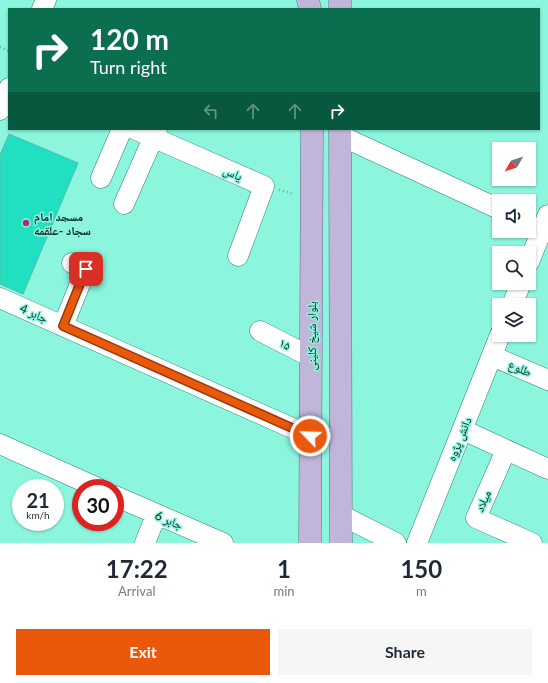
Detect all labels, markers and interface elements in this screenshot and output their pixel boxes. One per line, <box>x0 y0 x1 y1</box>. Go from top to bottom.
text: 120 m <box>90 22 169 56</box>
icon: right <box>24 24 76 76</box>
text: Turn right <box>90 56 167 78</box>
icon: left <box>200 100 222 122</box>
icon: ahead <box>242 100 264 122</box>
icon: ahead <box>284 100 306 122</box>
icon: right <box>326 100 348 122</box>
north arrow <box>492 142 536 186</box>
map controls <box>492 142 536 342</box>
street label: یاس <box>221 162 245 184</box>
button: sound <box>492 194 536 238</box>
place label: مسجد امام سجاد -علقمه <box>34 209 91 238</box>
marker: مسجد امام سجاد -علقمه <box>21 218 31 228</box>
button: search <box>492 246 536 290</box>
pin <box>69 252 103 286</box>
icon: arrive <box>75 258 97 280</box>
button: layers <box>492 298 536 342</box>
street label: جابر 4 <box>18 300 51 326</box>
street label: بلوار شیخ کلینی <box>304 301 319 371</box>
street label: ۱۵ <box>277 335 293 353</box>
street label: طلوع <box>506 356 534 380</box>
position arrow <box>289 415 331 457</box>
street label: دانش پژوه <box>443 415 475 463</box>
speed limit sign: 30 <box>72 479 124 531</box>
text: 21 <box>26 488 50 512</box>
street label: میلاد <box>472 488 495 514</box>
street label: جابر 6 <box>153 507 186 533</box>
text: km/h <box>26 509 50 521</box>
text: 17:22 <box>106 554 168 583</box>
text: 1 <box>277 554 291 583</box>
text: 150 <box>400 554 442 583</box>
text: Arrival <box>118 583 155 599</box>
text: min <box>274 583 295 599</box>
text: m <box>416 583 427 599</box>
button: Exit <box>16 629 270 675</box>
button: Share <box>278 629 532 675</box>

